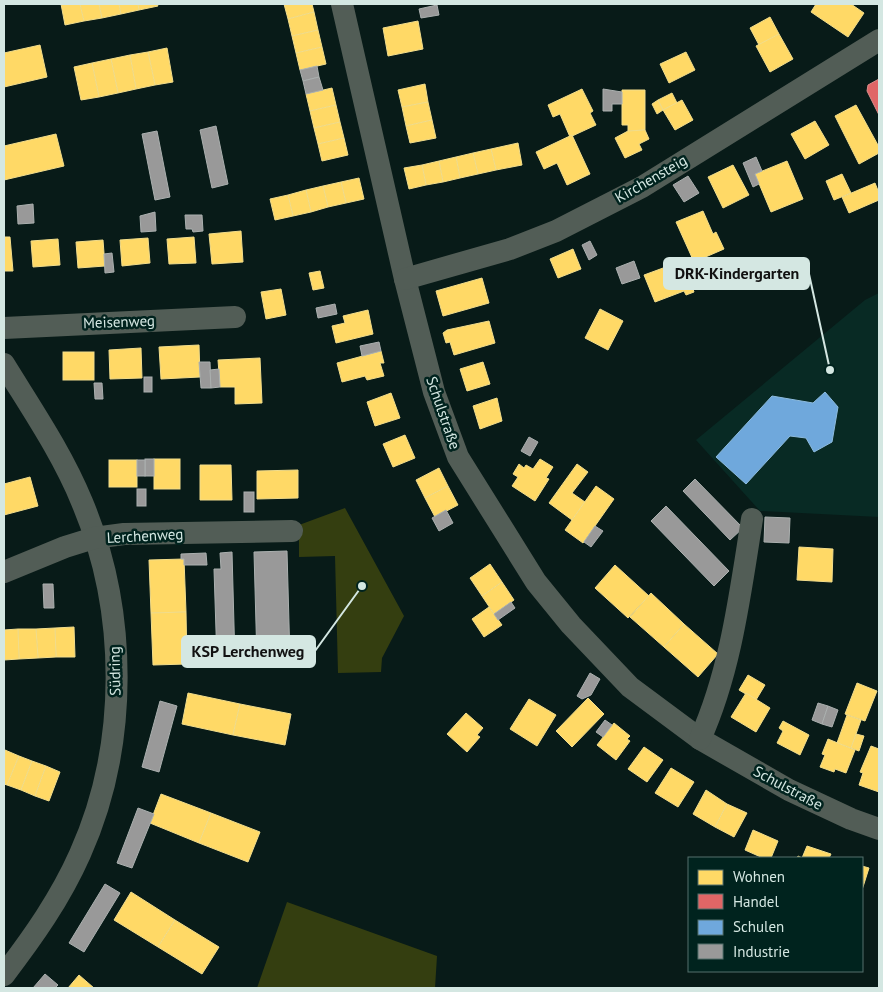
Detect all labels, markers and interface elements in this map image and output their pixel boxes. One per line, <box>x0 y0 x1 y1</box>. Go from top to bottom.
street label: Kirchensteig <box>611 150 690 207</box>
callout: DRK-Kindergarten <box>664 258 809 289</box>
text: DRK-Kindergarten <box>675 263 799 283</box>
street label: Meisenweg <box>83 311 155 332</box>
street label: Schulstraße <box>422 374 465 452</box>
street label: Lerchenweg <box>106 524 184 547</box>
callout: KSP Lerchenweg <box>182 636 315 667</box>
text: KSP Lerchenweg <box>192 641 304 661</box>
street label: Südring <box>105 646 124 696</box>
street label: Schulstraße <box>750 761 826 814</box>
legend <box>688 857 863 972</box>
text: Wohnen <box>733 867 785 886</box>
text: Handel <box>733 892 779 911</box>
text: Schulen <box>733 917 784 936</box>
text: Industrie <box>733 942 790 961</box>

